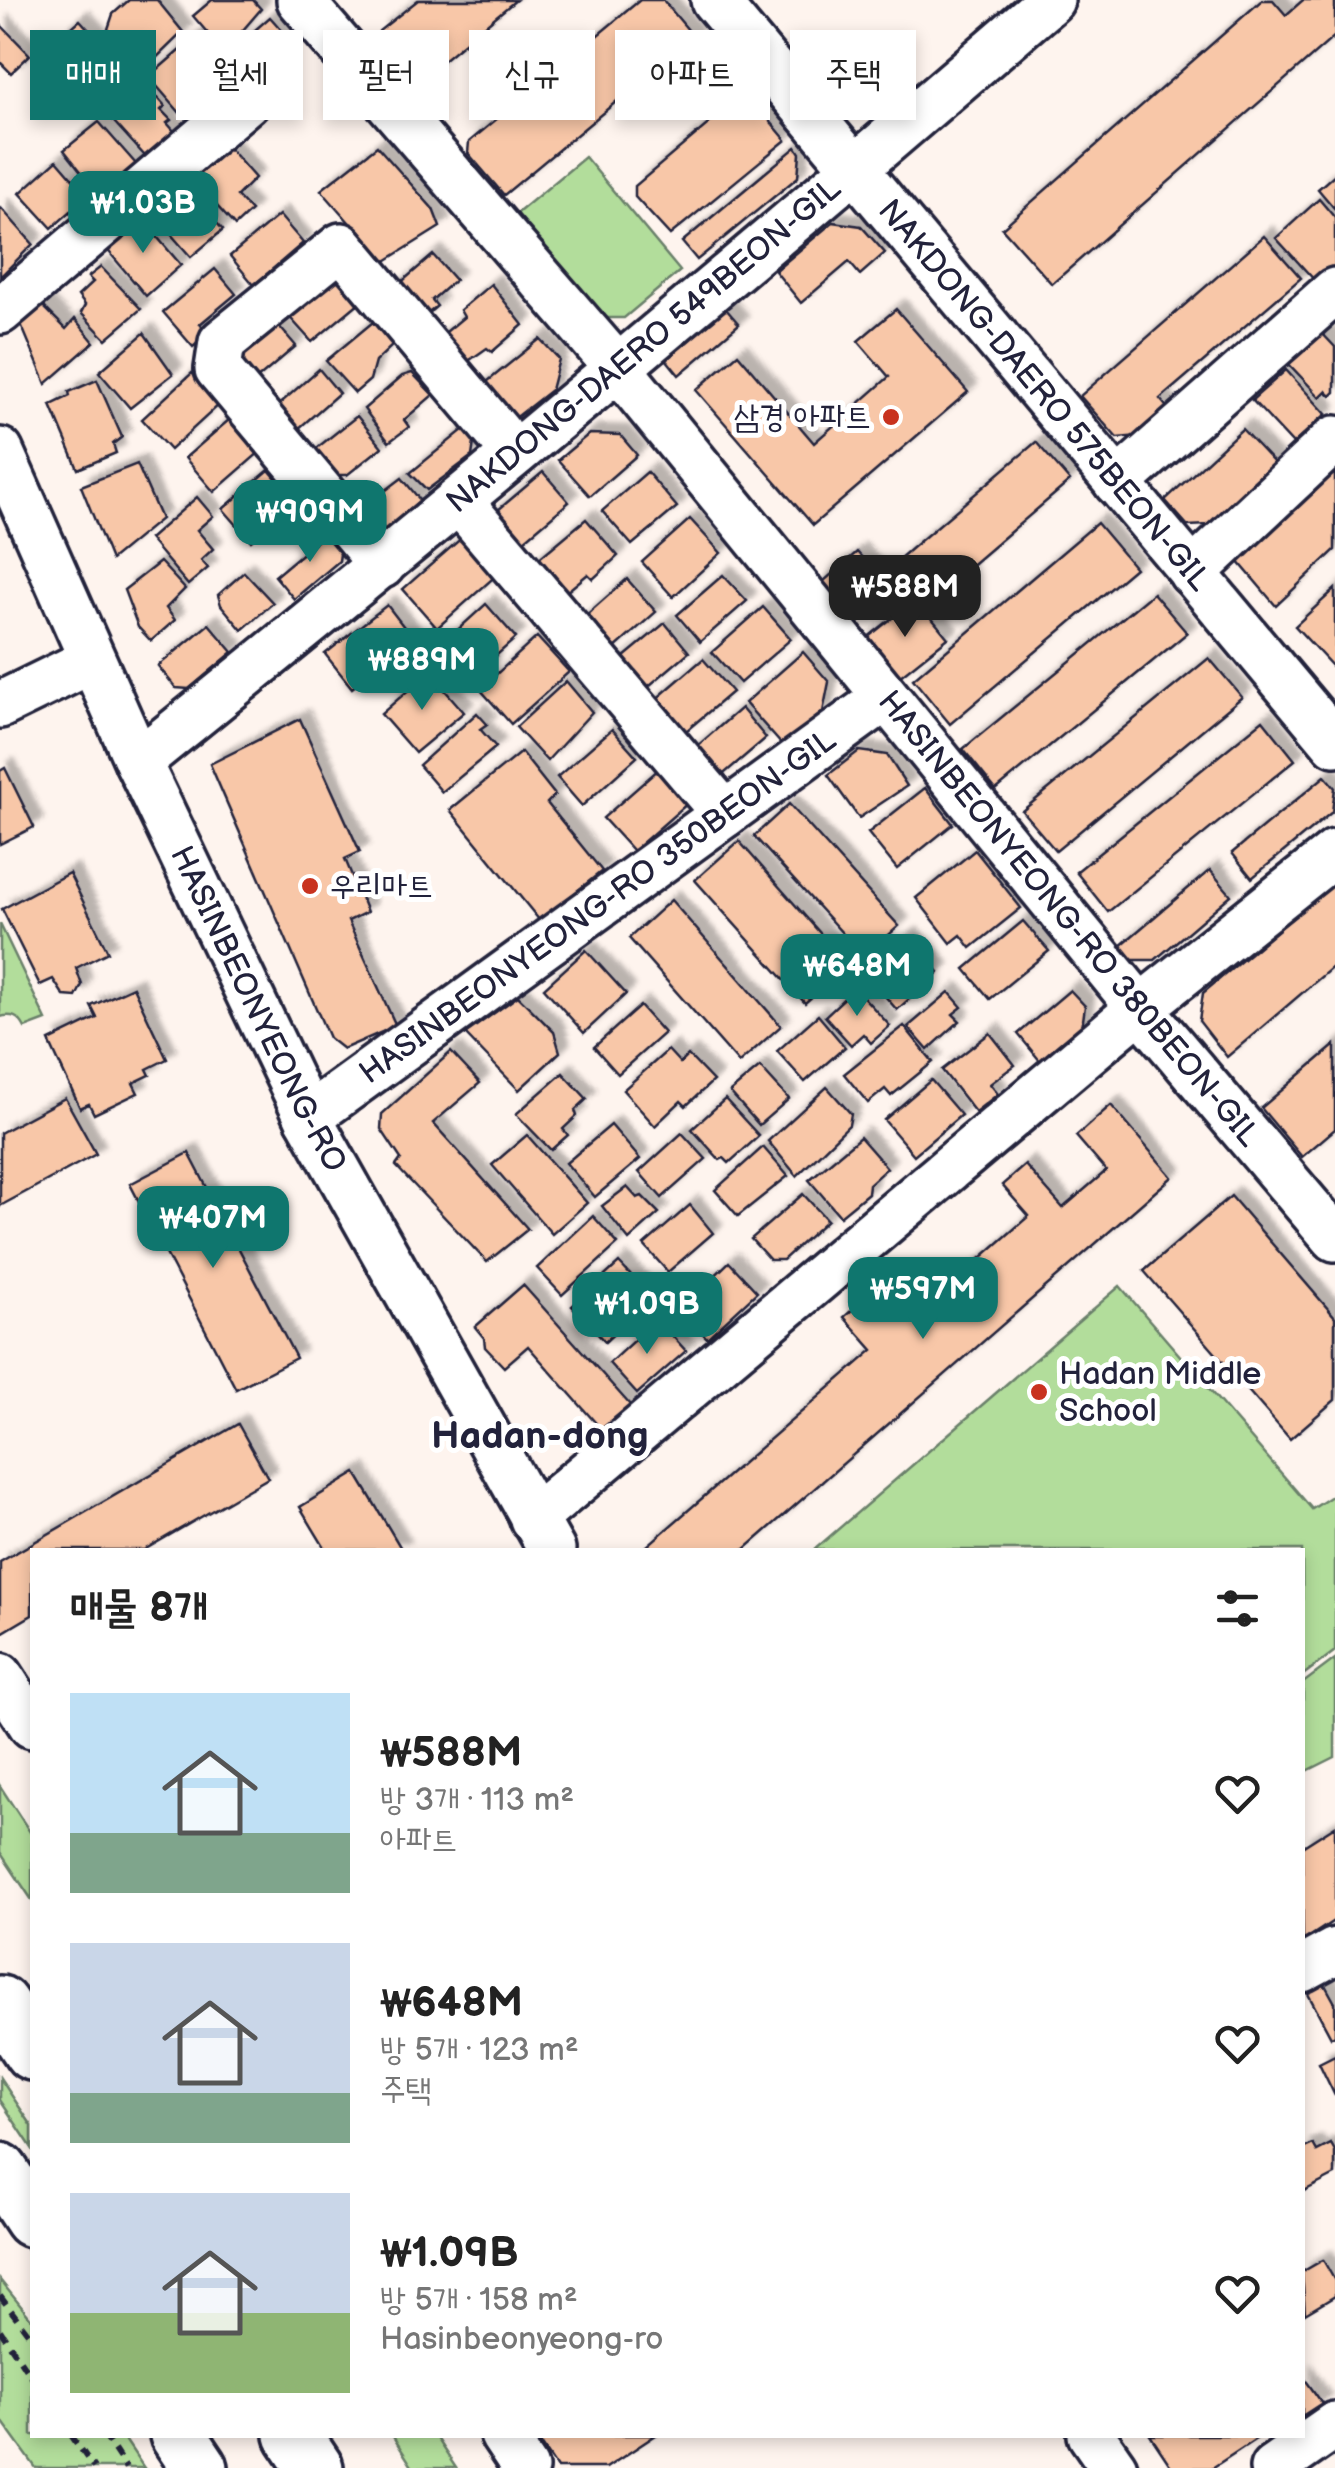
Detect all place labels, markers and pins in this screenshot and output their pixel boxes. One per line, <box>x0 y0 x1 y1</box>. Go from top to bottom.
pin: ₩1.03B <box>62 171 224 256</box>
place label: 삼경 아파트 <box>734 398 871 437</box>
marker: 삼경 아파트 <box>880 406 902 428</box>
pin: ₩909M <box>240 480 380 565</box>
pin: ₩588M <box>835 555 975 640</box>
pin: ₩889M <box>352 628 492 713</box>
place label: 우리마트 <box>330 867 433 906</box>
marker: 우리마트 <box>299 875 321 897</box>
pin: ₩648M <box>787 934 927 1019</box>
pin: ₩407M <box>143 1186 283 1271</box>
pin: ₩597M <box>853 1257 993 1342</box>
pin: ₩1.09B <box>566 1272 728 1357</box>
place label: Hadan Middle School <box>1059 1355 1261 1431</box>
marker: Hadan Middle School <box>1028 1381 1050 1403</box>

